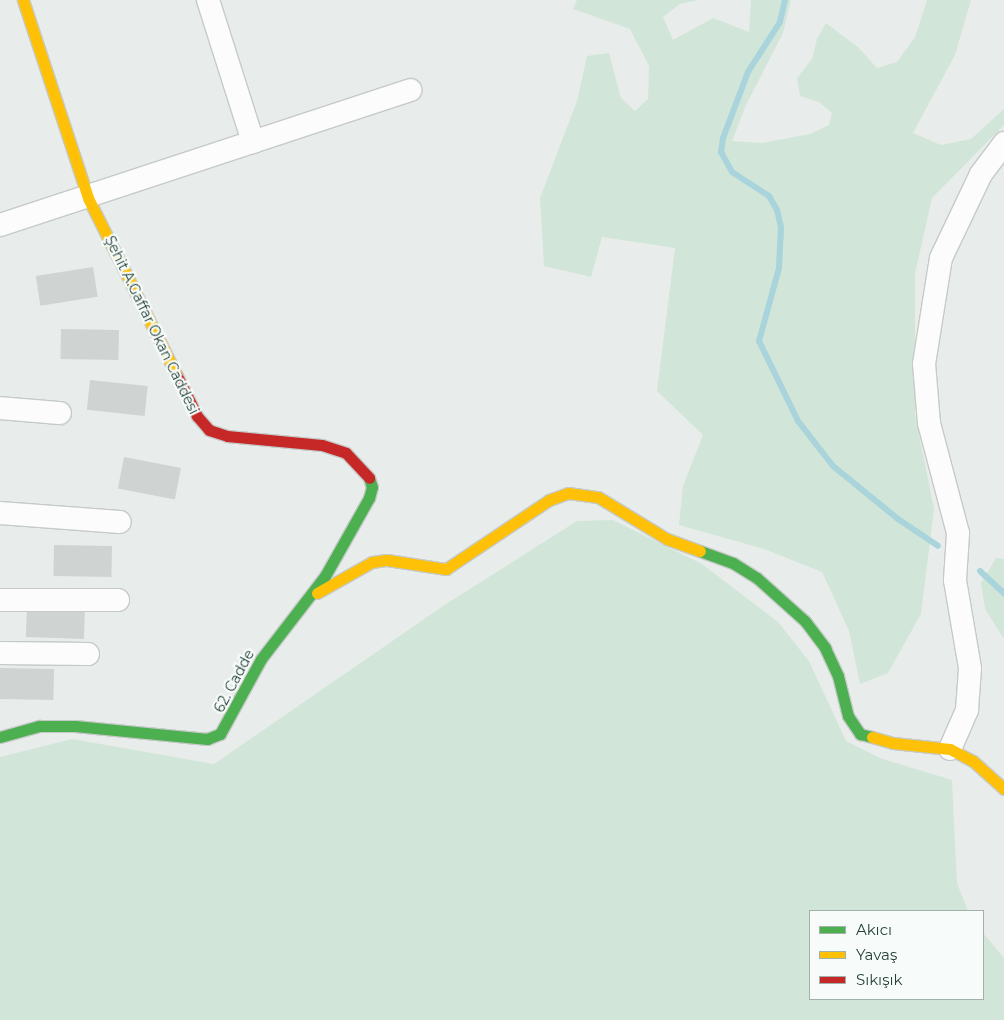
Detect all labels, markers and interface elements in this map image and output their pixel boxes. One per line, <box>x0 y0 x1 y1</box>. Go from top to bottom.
street label: Şehit A.Gaffar Okan Caddesi <box>101 233 203 417</box>
street label: 62. Cadde <box>210 647 258 715</box>
legend <box>809 910 984 1000</box>
text: Akıcı <box>856 920 892 939</box>
text: Yavaş <box>856 945 897 964</box>
text: Sıkışık <box>856 970 902 989</box>

